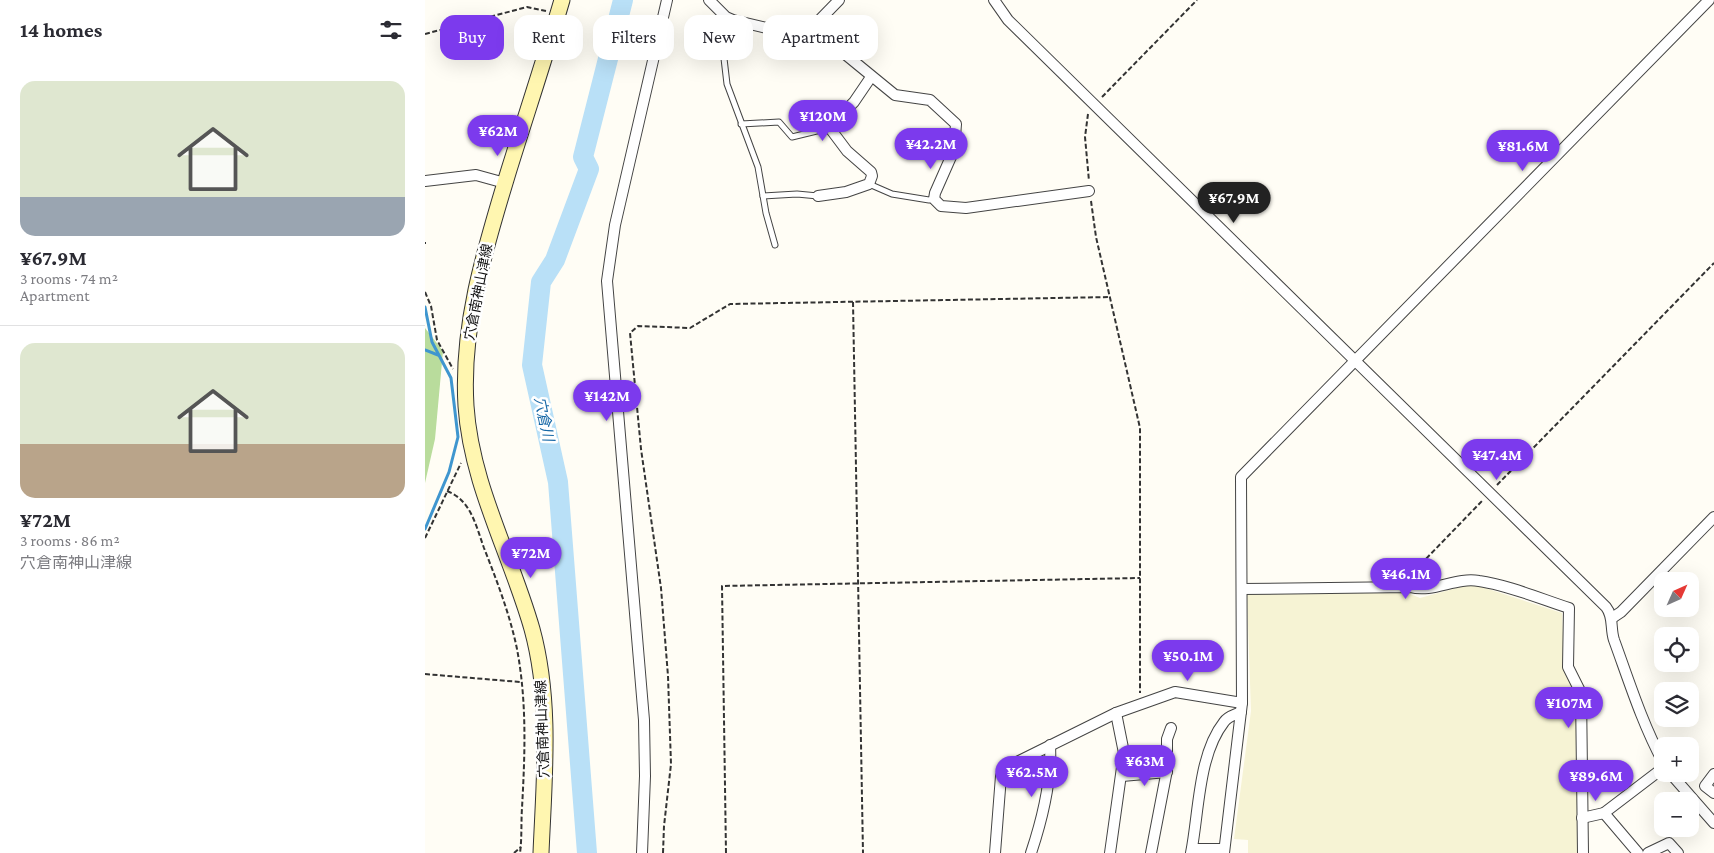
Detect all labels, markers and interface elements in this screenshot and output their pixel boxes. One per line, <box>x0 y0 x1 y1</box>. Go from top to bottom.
chip: Buy <box>440 15 504 60</box>
chip: Rent <box>514 15 583 60</box>
chip: Filters <box>593 15 674 60</box>
chip: New <box>684 15 753 60</box>
chip: Apartment <box>763 15 878 60</box>
icon: filters <box>377 16 405 44</box>
text: 14 homes <box>20 18 102 42</box>
pin: ¥120M <box>788 100 858 142</box>
text: ¥120M <box>800 107 846 124</box>
icon: home <box>168 114 258 204</box>
pin: ¥62M <box>468 114 528 157</box>
text: ¥62M <box>478 122 518 139</box>
pin: ¥42.2M <box>890 128 972 170</box>
pin: ¥81.6M <box>1482 130 1564 172</box>
text: ¥42.2M <box>906 135 956 152</box>
text: ¥81.6M <box>1498 137 1548 154</box>
pin: ¥67.9M <box>1193 182 1275 224</box>
text: ¥67.9M <box>1209 189 1259 206</box>
street label: 穴倉南神山津線 <box>461 242 495 342</box>
text: ¥67.9M <box>20 246 87 270</box>
text: 3 rooms · 74 m² <box>20 270 118 287</box>
text: Apartment <box>20 287 90 304</box>
icon: home <box>168 376 258 466</box>
pin: ¥142M <box>572 380 642 422</box>
text: ¥142M <box>584 387 630 404</box>
water label: 穴倉川 <box>531 395 557 445</box>
pin: ¥47.4M <box>1456 438 1538 481</box>
text: ¥47.4M <box>1472 446 1522 463</box>
text: ¥72M <box>20 508 71 532</box>
text: 3 rooms · 86 m² <box>20 532 120 549</box>
pin: ¥72M <box>501 536 561 579</box>
text: ¥72M <box>512 544 550 561</box>
text: 穴倉南神山津線 <box>20 554 132 571</box>
pin: ¥46.1M <box>1365 558 1447 600</box>
text: ¥46.1M <box>1381 565 1431 582</box>
north arrow <box>1654 572 1699 618</box>
map controls <box>1654 572 1699 837</box>
button: locate <box>1654 627 1699 672</box>
pin: ¥50.1M <box>1147 640 1229 682</box>
text: ¥50.1M <box>1163 647 1213 664</box>
street label: 穴倉南神山津線 <box>532 680 552 778</box>
button: layers <box>1654 682 1699 727</box>
pin: ¥107M <box>1534 686 1604 729</box>
text: ¥107M <box>1546 694 1592 711</box>
button: + <box>1654 737 1699 782</box>
pin: ¥63M <box>1115 744 1175 787</box>
text: ¥63M <box>1126 752 1164 769</box>
pin: ¥62.5M <box>991 756 1073 798</box>
pin: ¥89.6M <box>1555 760 1637 802</box>
text: ¥62.5M <box>1006 763 1058 780</box>
text: ¥89.6M <box>1569 767 1623 784</box>
button: − <box>1654 792 1699 837</box>

